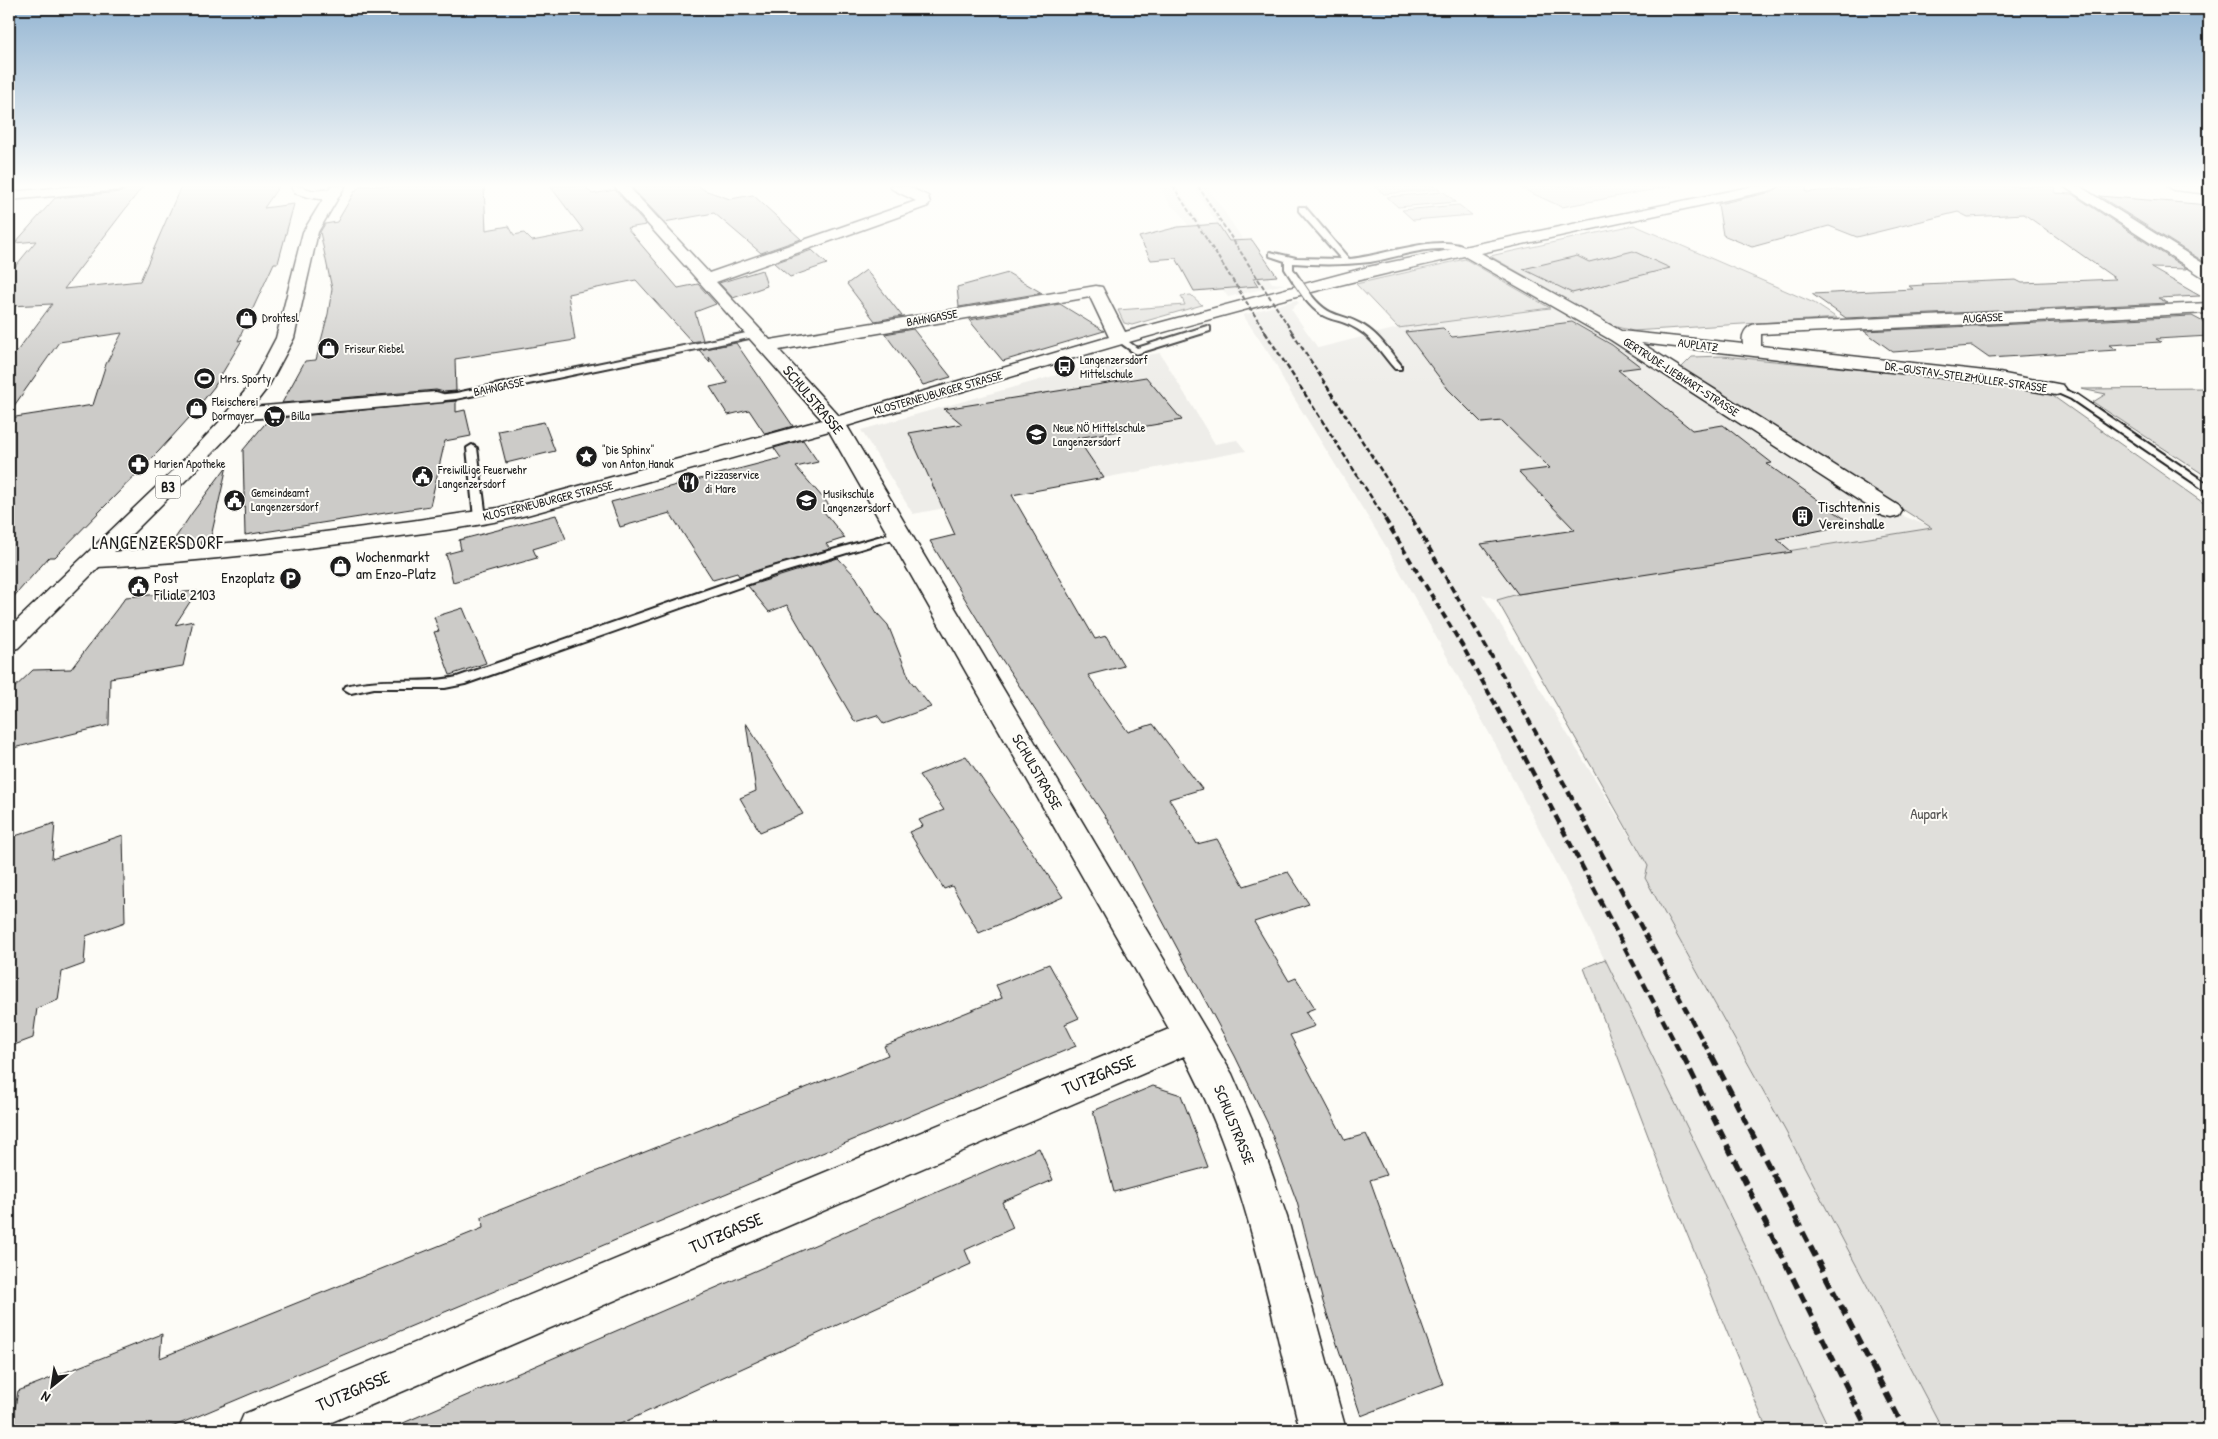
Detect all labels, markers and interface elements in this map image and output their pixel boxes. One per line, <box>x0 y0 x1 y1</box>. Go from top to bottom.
street label: BAHNGASSE <box>905 305 960 330</box>
shop icon: Drohtesl <box>234 306 258 330</box>
street label: AUGASSE <box>1962 308 2004 327</box>
place label: Drohtesl <box>262 309 300 326</box>
street label: GERTRUDE-LIEBHART-STRASSE <box>1620 333 1743 421</box>
street label: AUPLATZ <box>1677 334 1719 355</box>
shop icon: Friseur Riebel <box>317 337 341 361</box>
place label: Friseur Riebel <box>344 340 405 357</box>
place label: Langenzersdorf Mittelschule <box>1080 351 1148 382</box>
bus stop icon: Langenzersdorf Mittelschule <box>1052 355 1076 379</box>
street label: DR.-GUSTAV-STELZMÜLLER-STRASSE <box>1884 357 2049 396</box>
street label: SCHULSTRASSE <box>778 361 849 439</box>
street label: KLOSTERNEUBURGER STRASSE <box>871 366 1005 419</box>
sports icon: Mrs. Sporty <box>192 367 216 391</box>
place label: Mrs. Sporty <box>220 370 271 387</box>
street label: BAHNGASSE <box>472 373 527 400</box>
place label: Fleischerei Dormayer <box>211 393 258 424</box>
shop icon: Fleischerei Dormayer <box>184 397 208 421</box>
supermarket icon: Billa <box>263 404 287 428</box>
place label: Billa <box>291 407 310 424</box>
place label: Neue NÖ Mittelschule Langenzersdorf <box>1053 419 1146 450</box>
school or university icon: Neue NÖ Mittelschule Langenzersdorf <box>1025 423 1049 447</box>
place label: "Die Sphinx" von Anton Hanak <box>602 441 674 472</box>
place icon: "Die Sphinx" von Anton Hanak <box>574 445 598 469</box>
pharmacy icon: Marien Apotheke <box>126 452 150 476</box>
place label: Marien Apotheke <box>154 455 226 472</box>
place label: Freiwillige Feuerwehr Langenzersdorf <box>437 461 527 492</box>
public building icon: Freiwillige Feuerwehr Langenzersdorf <box>410 465 434 489</box>
place label: Pizzaservice di Mare <box>705 466 760 497</box>
restaurant icon: Pizzaservice di Mare <box>677 470 701 494</box>
road number: B3 <box>156 476 180 498</box>
street label: KLOSTERNEUBURGER STRASSE <box>481 476 615 525</box>
place label: Gemeindeamt Langenzersdorf <box>251 484 319 515</box>
place label: Musikschule Langenzersdorf <box>823 485 891 516</box>
public building icon: Gemeindeamt Langenzersdorf <box>223 488 247 512</box>
school or university icon: Musikschule Langenzersdorf <box>795 489 819 513</box>
place label: Tischtennis Vereinshalle <box>1818 496 1885 534</box>
building icon: Tischtennis Vereinshalle <box>1790 504 1814 528</box>
district label: LANGENZERSDORF <box>92 530 224 555</box>
place label: Wochenmarkt am Enzo-Platz <box>356 546 437 584</box>
shop icon: Wochenmarkt am Enzo-Platz <box>328 554 352 578</box>
parking icon: Enzoplatz <box>279 566 303 590</box>
place label: Post Filiale 2103 <box>153 567 216 605</box>
place label: Enzoplatz <box>221 567 276 588</box>
public building icon: Post Filiale 2103 <box>126 575 150 599</box>
street label: SCHULSTRASSE <box>1007 730 1068 814</box>
park label: Aupark <box>1910 803 1948 824</box>
street label: TUTZGASSE <box>1058 1048 1140 1101</box>
street label: SCHULSTRASSE <box>1209 1082 1260 1168</box>
street label: TUTZGASSE <box>685 1206 767 1259</box>
north arrow <box>28 1362 78 1412</box>
street label: TUTZGASSE <box>312 1364 394 1417</box>
text: N <box>37 1387 53 1408</box>

